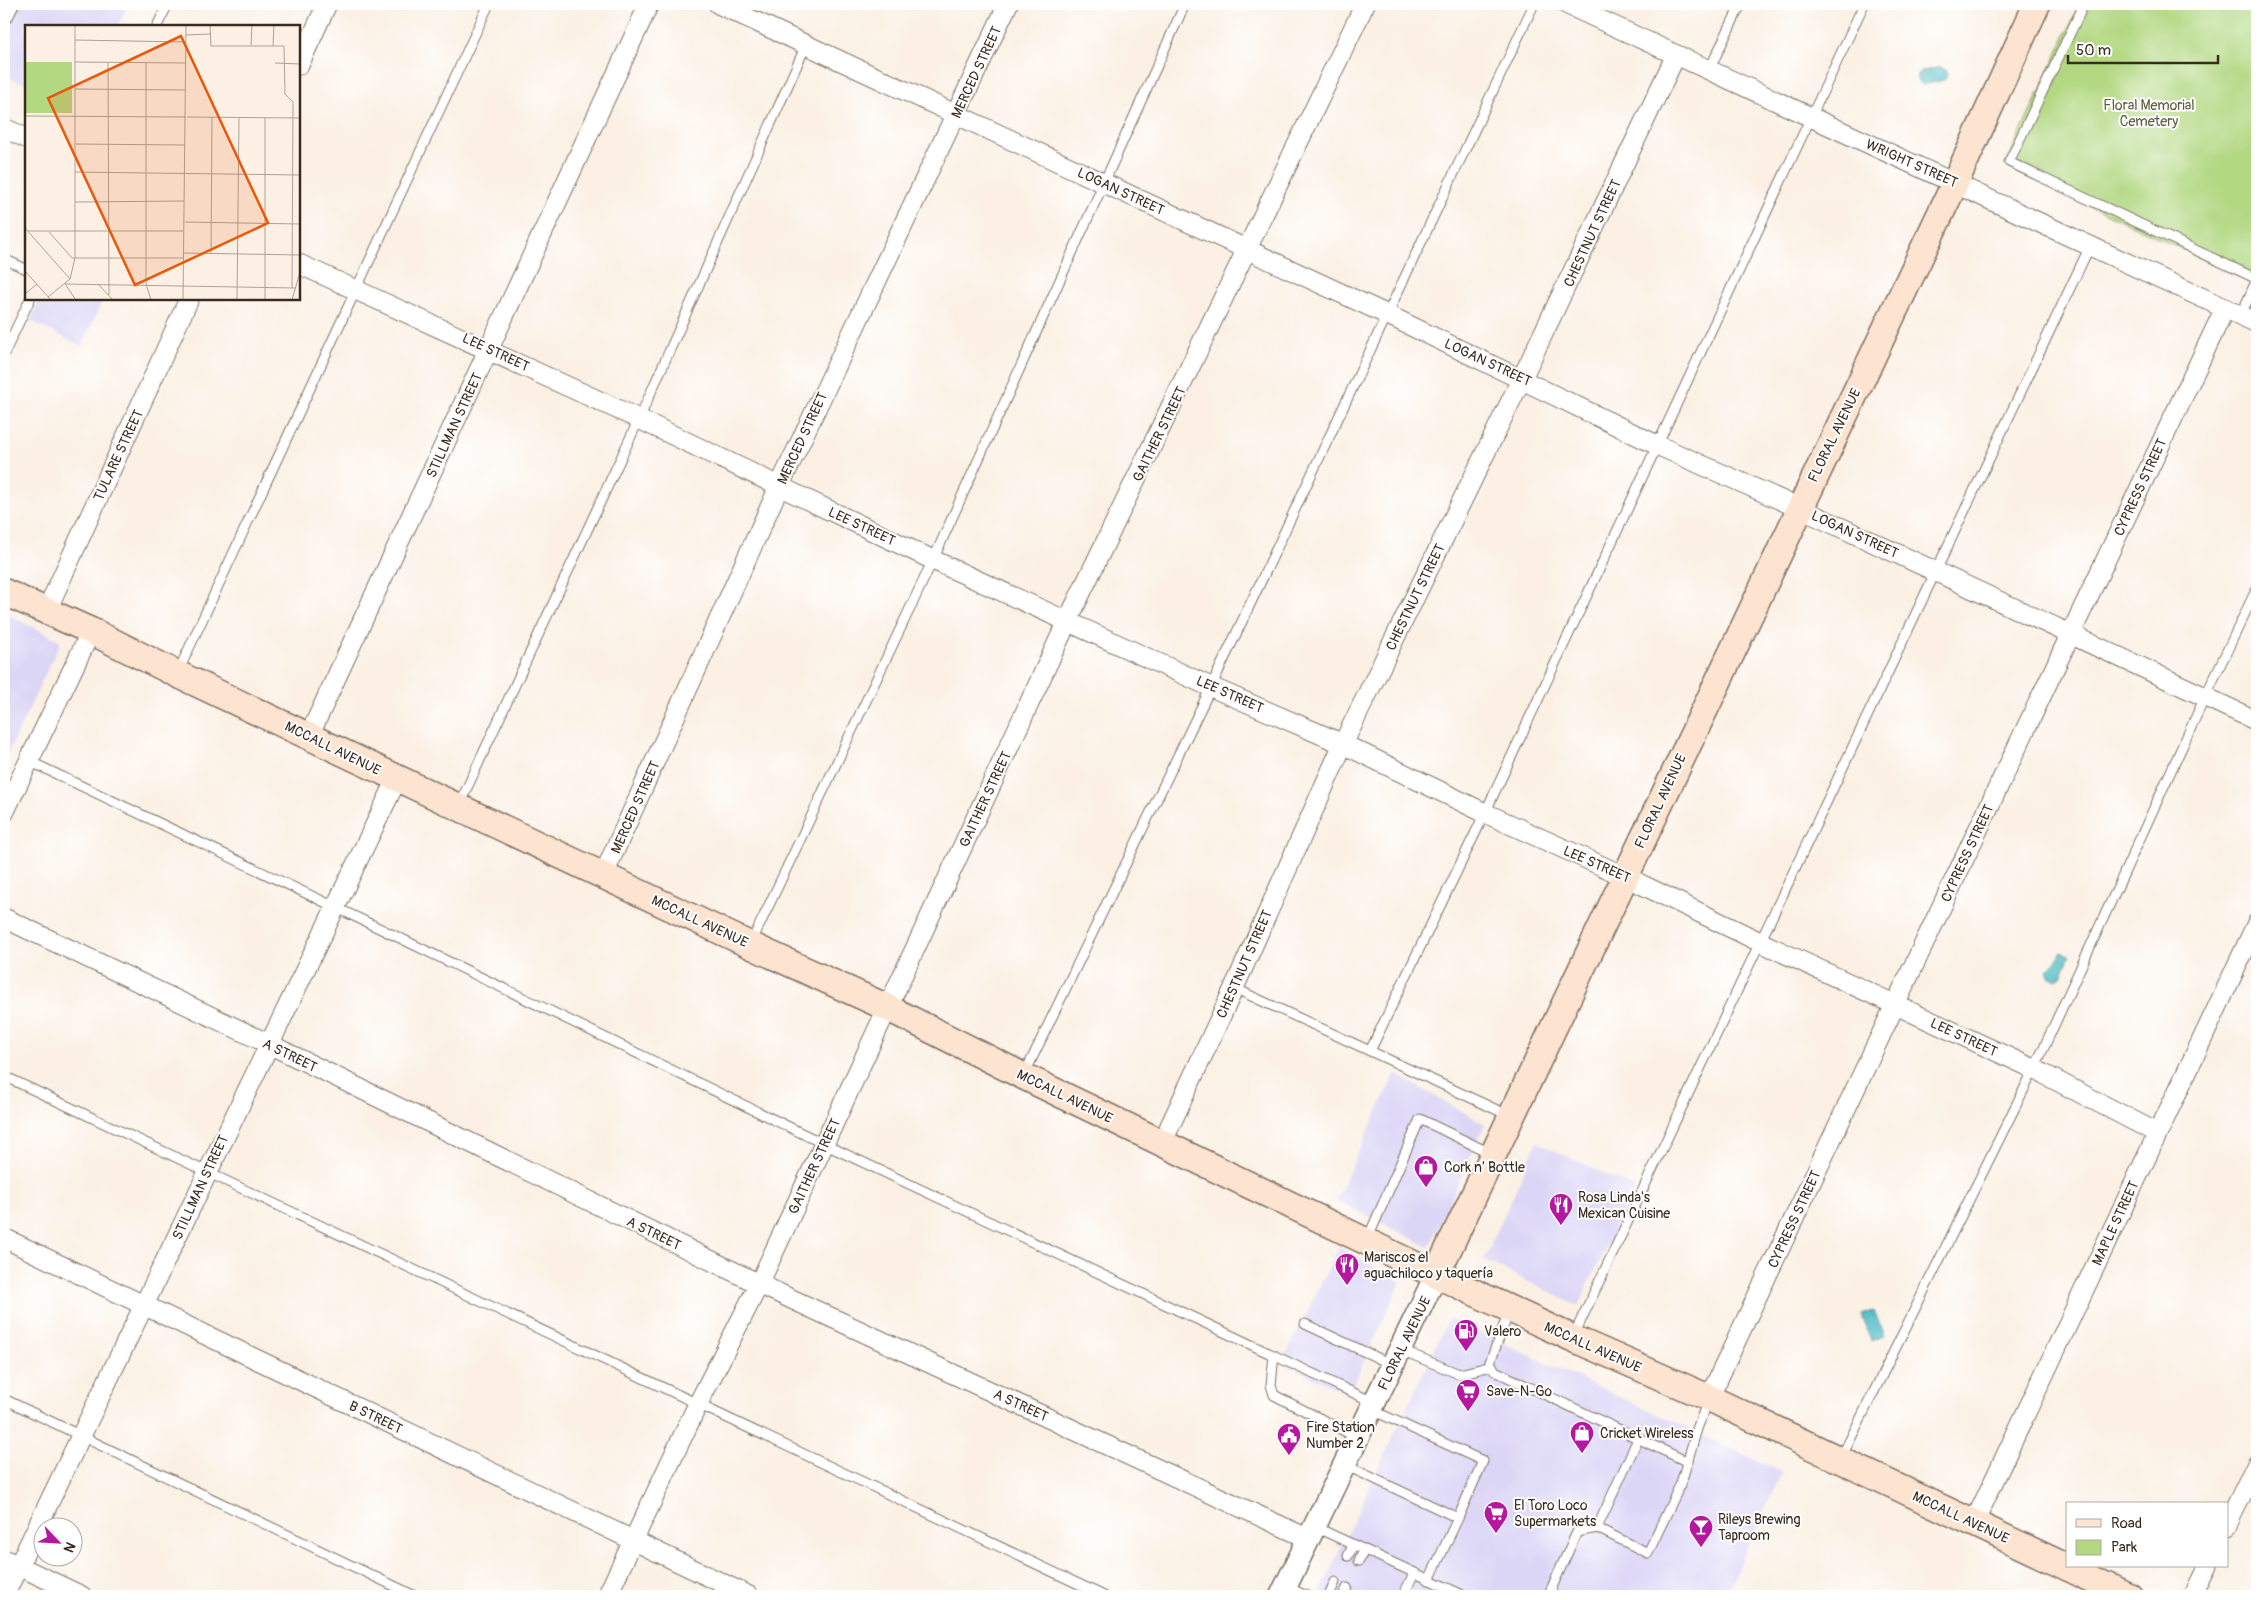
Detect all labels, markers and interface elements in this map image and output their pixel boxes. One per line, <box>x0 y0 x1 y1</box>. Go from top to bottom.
street label: MERCED STREET <box>948 23 1005 121</box>
inset map <box>25 25 300 300</box>
scale bar <box>2068 32 2218 64</box>
text: 50 m <box>2076 41 2111 60</box>
park label: Floral Memorial Cemetery <box>2103 97 2195 130</box>
street label: WRIGHT STREET <box>1863 136 1961 191</box>
street label: LOGAN STREET <box>1075 164 1167 219</box>
street label: CHESTNUT STREET <box>1560 177 1625 290</box>
street label: LEE STREET <box>460 330 532 375</box>
street label: LOGAN STREET <box>1442 335 1534 390</box>
street label: STILLMAN STREET <box>423 370 486 480</box>
street label: GAITHER STREET <box>1129 384 1190 485</box>
street label: FLORAL AVENUE <box>1804 385 1865 485</box>
street label: MERCED STREET <box>774 389 831 487</box>
street label: TULARE STREET <box>90 407 147 504</box>
street label: CYPRESS STREET <box>2110 436 2171 539</box>
street label: LEE STREET <box>826 504 898 549</box>
street label: LOGAN STREET <box>1809 507 1901 562</box>
street label: CHESTNUT STREET <box>1382 541 1449 653</box>
street label: LEE STREET <box>1194 672 1266 717</box>
street label: MCCALL AVENUE <box>282 718 383 779</box>
street label: GAITHER STREET <box>956 748 1015 850</box>
street label: FLORAL AVENUE <box>1631 751 1690 851</box>
street label: MERCED STREET <box>607 758 664 856</box>
street label: CYPRESS STREET <box>1937 802 1998 905</box>
street label: LEE STREET <box>1561 842 1633 887</box>
street label: MCCALL AVENUE <box>649 892 751 951</box>
street label: CHESTNUT STREET <box>1213 907 1276 1021</box>
street label: LEE STREET <box>1928 1015 2000 1060</box>
street label: A STREET <box>260 1035 320 1076</box>
street label: MCCALL AVENUE <box>1014 1066 1115 1127</box>
street label: GAITHER STREET <box>785 1115 844 1217</box>
street label: STILLMAN STREET <box>169 1132 232 1242</box>
shop icon: Cork n’ Bottle <box>1413 1154 1439 1188</box>
place label: Cork n’ Bottle <box>1444 1159 1525 1176</box>
street label: CYPRESS STREET <box>1764 1168 1825 1271</box>
street label: MAPLE STREET <box>2088 1178 2143 1268</box>
place label: Rosa Linda's Mexican Cuisine <box>1578 1189 1670 1222</box>
restaurant icon: Rosa Linda's Mexican Cuisine <box>1548 1192 1574 1226</box>
street label: A STREET <box>624 1213 684 1254</box>
place label: Mariscos el aguachiloco y taquería <box>1364 1249 1493 1282</box>
restaurant icon: Mariscos el aguachiloco y taquería <box>1334 1252 1360 1286</box>
street label: FLORAL AVENUE <box>1374 1293 1435 1393</box>
fuel station icon: Valero <box>1453 1318 1479 1352</box>
street label: MCCALL AVENUE <box>1542 1318 1644 1376</box>
place label: Valero <box>1484 1323 1522 1340</box>
supermarket icon: Save-N-Go <box>1455 1378 1481 1412</box>
place label: Save-N-Go <box>1486 1383 1553 1400</box>
street label: A STREET <box>991 1385 1051 1426</box>
street label: B STREET <box>346 1397 405 1438</box>
place label: Fire Station Number 2 <box>1306 1419 1375 1452</box>
shop icon: Cricket Wireless <box>1569 1420 1595 1454</box>
public building icon: Fire Station Number 2 <box>1276 1422 1302 1456</box>
place label: Cricket Wireless <box>1600 1425 1694 1442</box>
street label: MCCALL AVENUE <box>1910 1488 2012 1547</box>
place label: El Toro Loco Supermarkets <box>1514 1497 1597 1530</box>
supermarket icon: El Toro Loco Supermarkets <box>1483 1500 1509 1534</box>
legend <box>2066 1502 2228 1568</box>
place label: Rileys Brewing Taproom <box>1718 1511 1800 1544</box>
bar icon: Rileys Brewing Taproom <box>1688 1514 1714 1548</box>
text: Road <box>2111 1514 2142 1533</box>
north arrow <box>32 1518 82 1568</box>
text: Park <box>2111 1538 2138 1557</box>
text: N <box>60 1539 79 1555</box>

